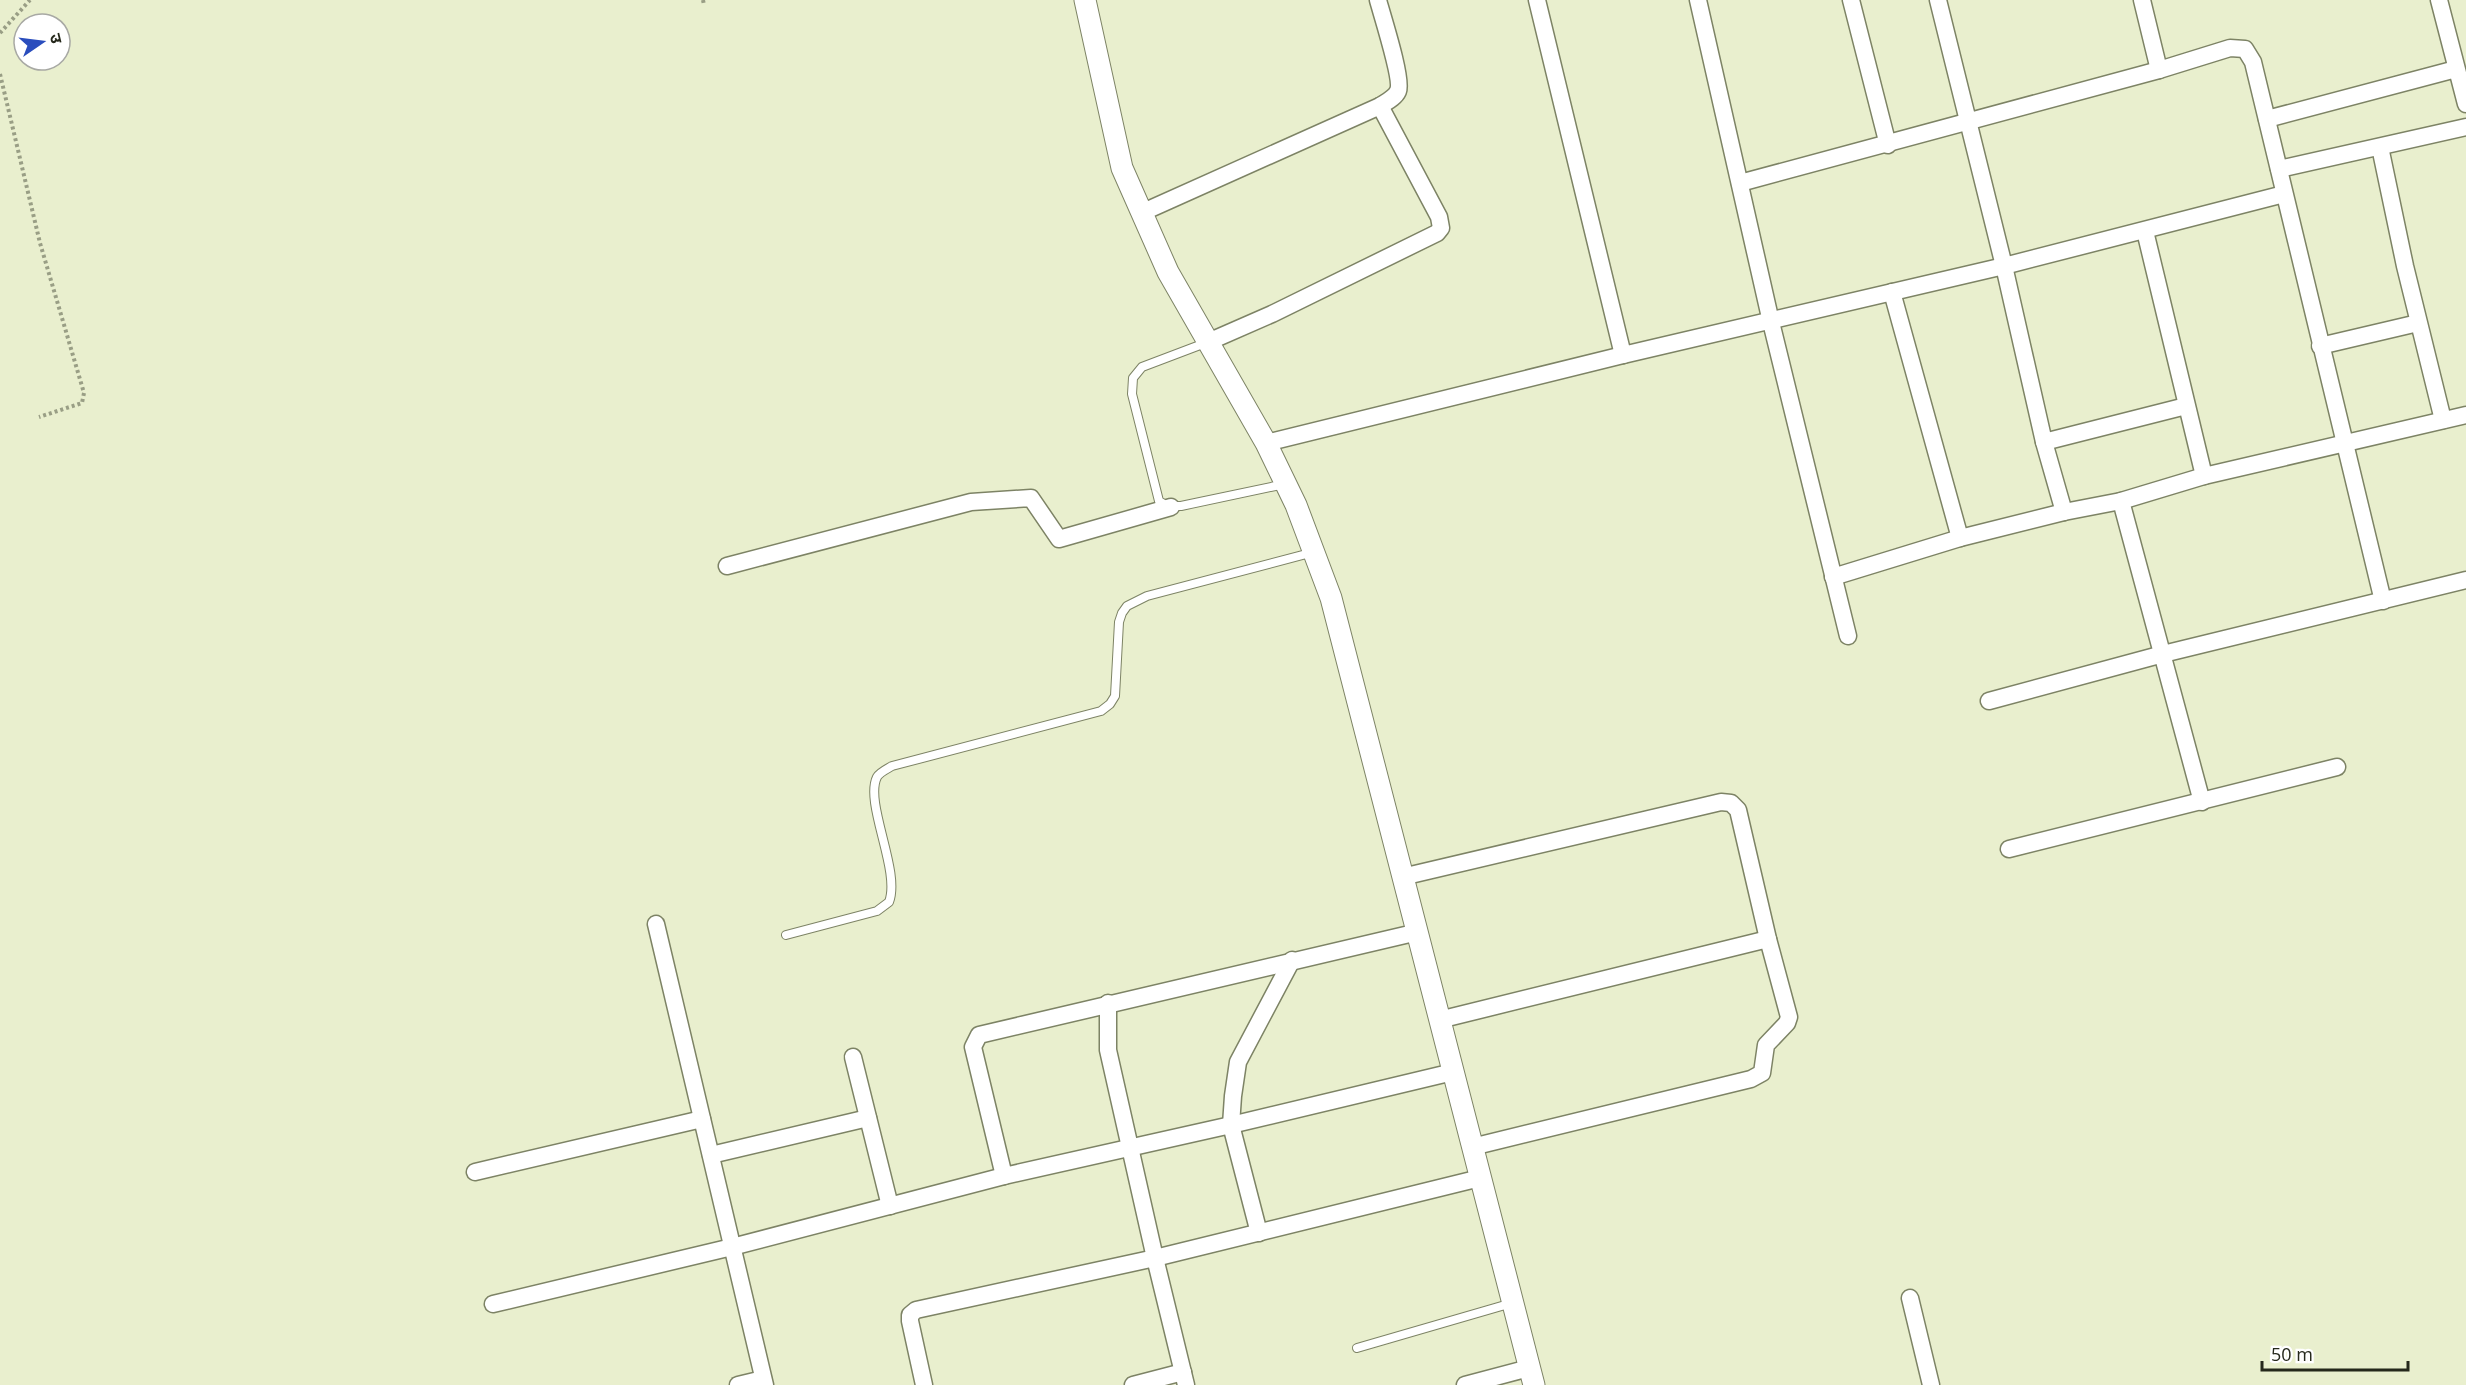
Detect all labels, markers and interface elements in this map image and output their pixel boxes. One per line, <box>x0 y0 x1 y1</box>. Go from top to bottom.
north arrow <box>12 12 72 72</box>
text: उ <box>45 31 69 46</box>
scale bar <box>2262 1334 2408 1372</box>
text: 50 m <box>2271 1342 2313 1366</box>

